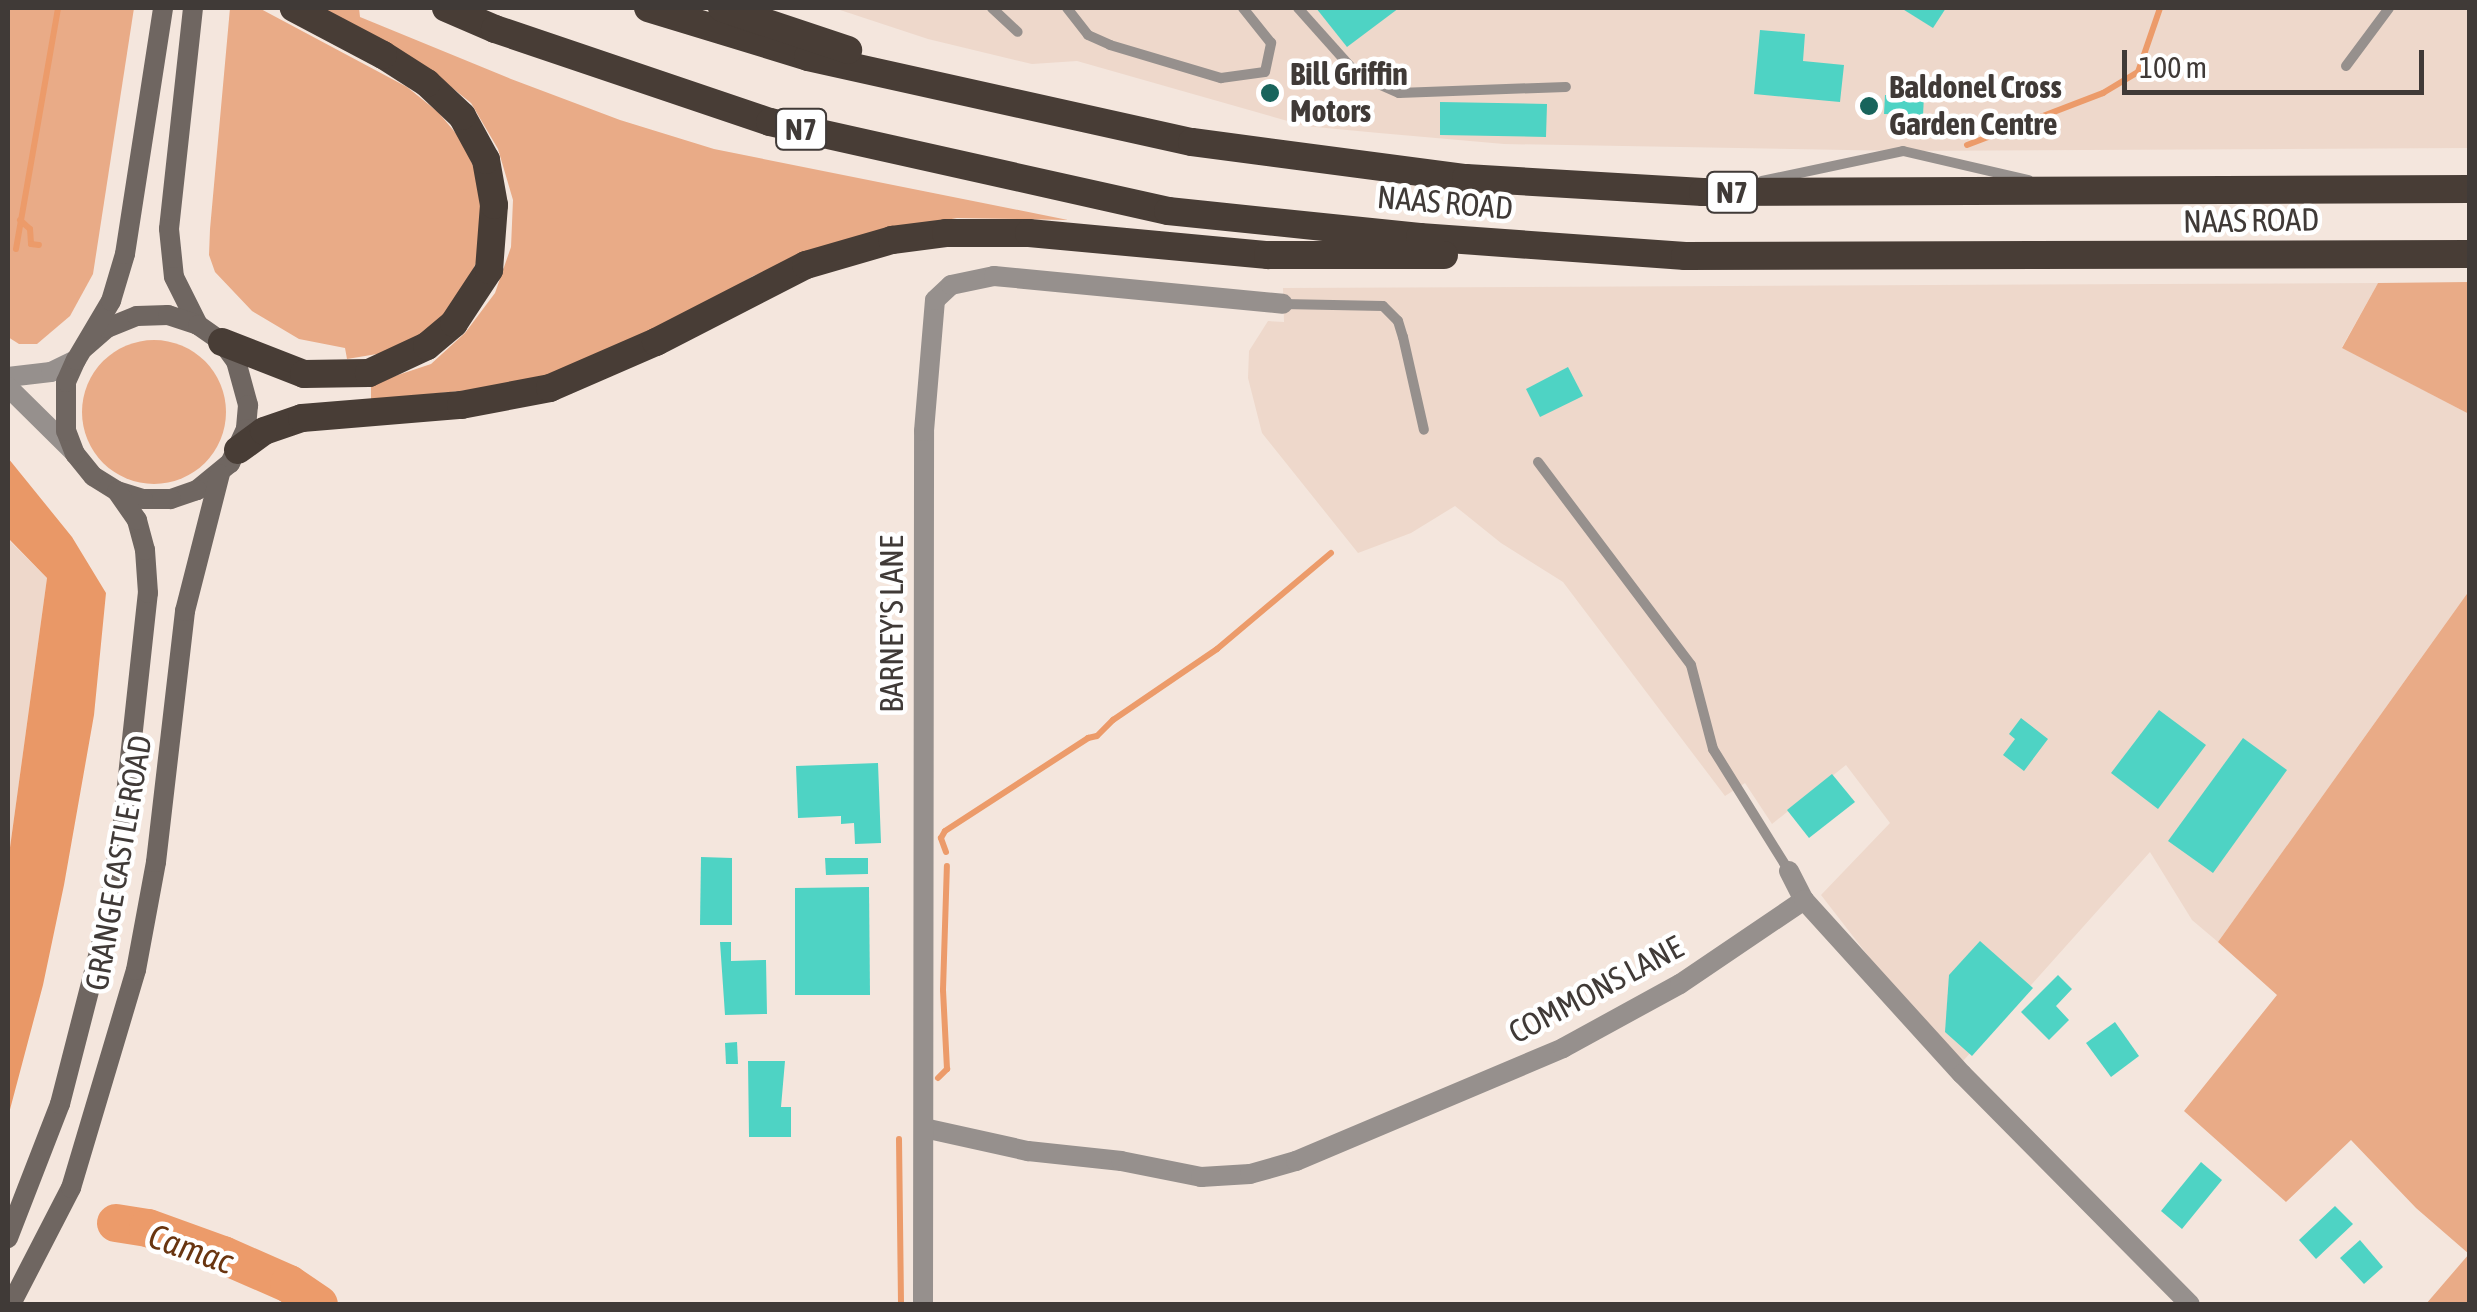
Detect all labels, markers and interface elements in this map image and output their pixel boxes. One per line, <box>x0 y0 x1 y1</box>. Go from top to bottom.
scale bar <box>2127 30 2430 92</box>
text: 100 m <box>2139 50 2207 84</box>
place label: Bill Griffin Motors <box>1290 56 1408 131</box>
place label: Baldonel Cross Garden Centre <box>1889 69 2062 144</box>
marker: Bill Griffin Motors <box>1259 82 1281 104</box>
marker: Baldonel Cross Garden Centre <box>1858 95 1880 117</box>
road number: N7 <box>774 104 828 154</box>
road number: N7 <box>1704 167 1760 217</box>
street label: NAAS ROAD <box>1376 178 1514 228</box>
street label: NAAS ROAD <box>2183 201 2319 241</box>
street label: BARNEY'S LANE <box>873 535 911 713</box>
street label: GRANGE CASTLE ROAD <box>78 732 160 994</box>
street label: COMMONS LANE <box>1503 928 1689 1052</box>
water label: Camac <box>143 1214 239 1282</box>

